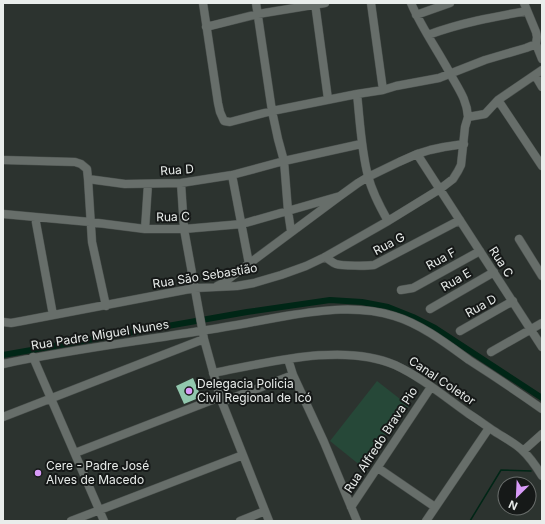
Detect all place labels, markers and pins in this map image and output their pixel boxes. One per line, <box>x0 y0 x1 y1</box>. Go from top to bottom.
place label: Delegacia Policia Civil Regional de Icó <box>197 376 312 405</box>
marker: Delegacia Policia Civil Regional de Icó <box>184 386 194 396</box>
place label: Cere - Padre José Alves de Macedo <box>46 458 149 487</box>
marker: Cere - Padre José Alves de Macedo <box>33 468 43 478</box>

